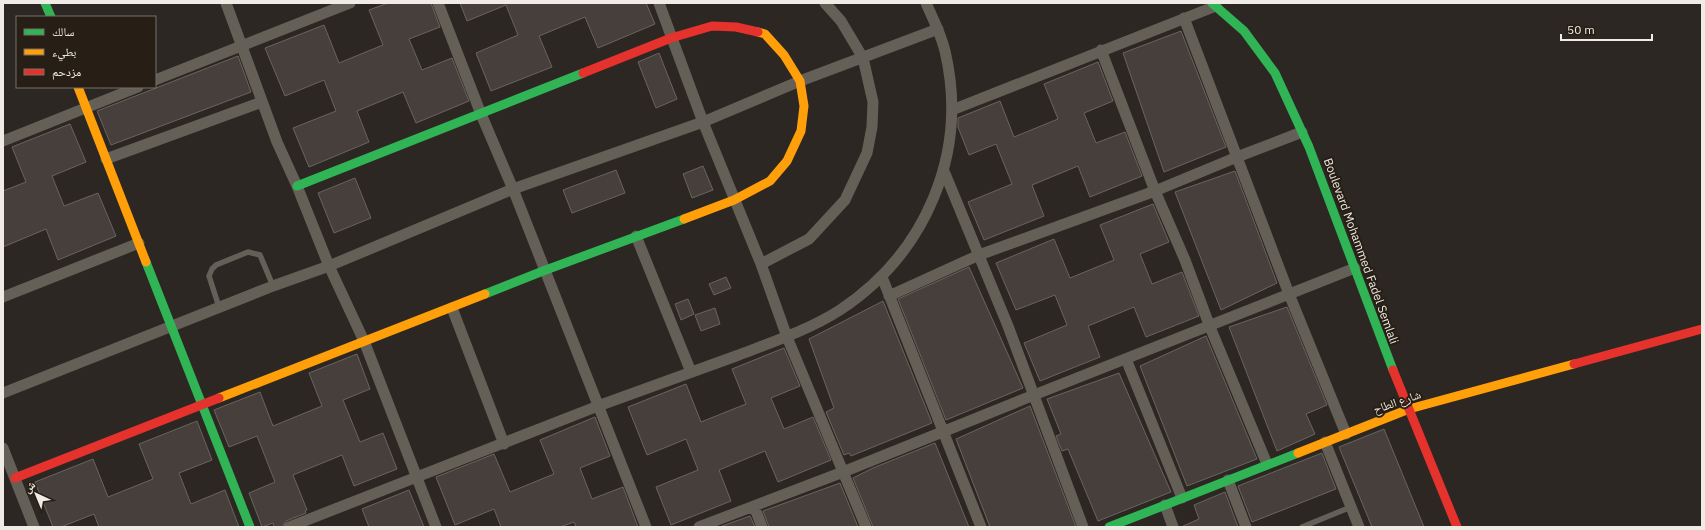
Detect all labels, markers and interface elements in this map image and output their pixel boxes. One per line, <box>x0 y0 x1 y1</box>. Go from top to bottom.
legend <box>16 16 156 88</box>
scale bar <box>1561 16 1652 42</box>
text: 50 m <box>1567 22 1595 37</box>
text: سالك <box>52 24 74 39</box>
text: بطيء <box>52 44 76 62</box>
text: مزدحم <box>52 64 81 80</box>
street label: Boulevard Mohammed Fadel Semlali <box>1321 156 1402 346</box>
street label: شارع الطاح <box>1371 386 1423 418</box>
north arrow <box>16 474 56 514</box>
text: ش <box>20 477 39 497</box>

